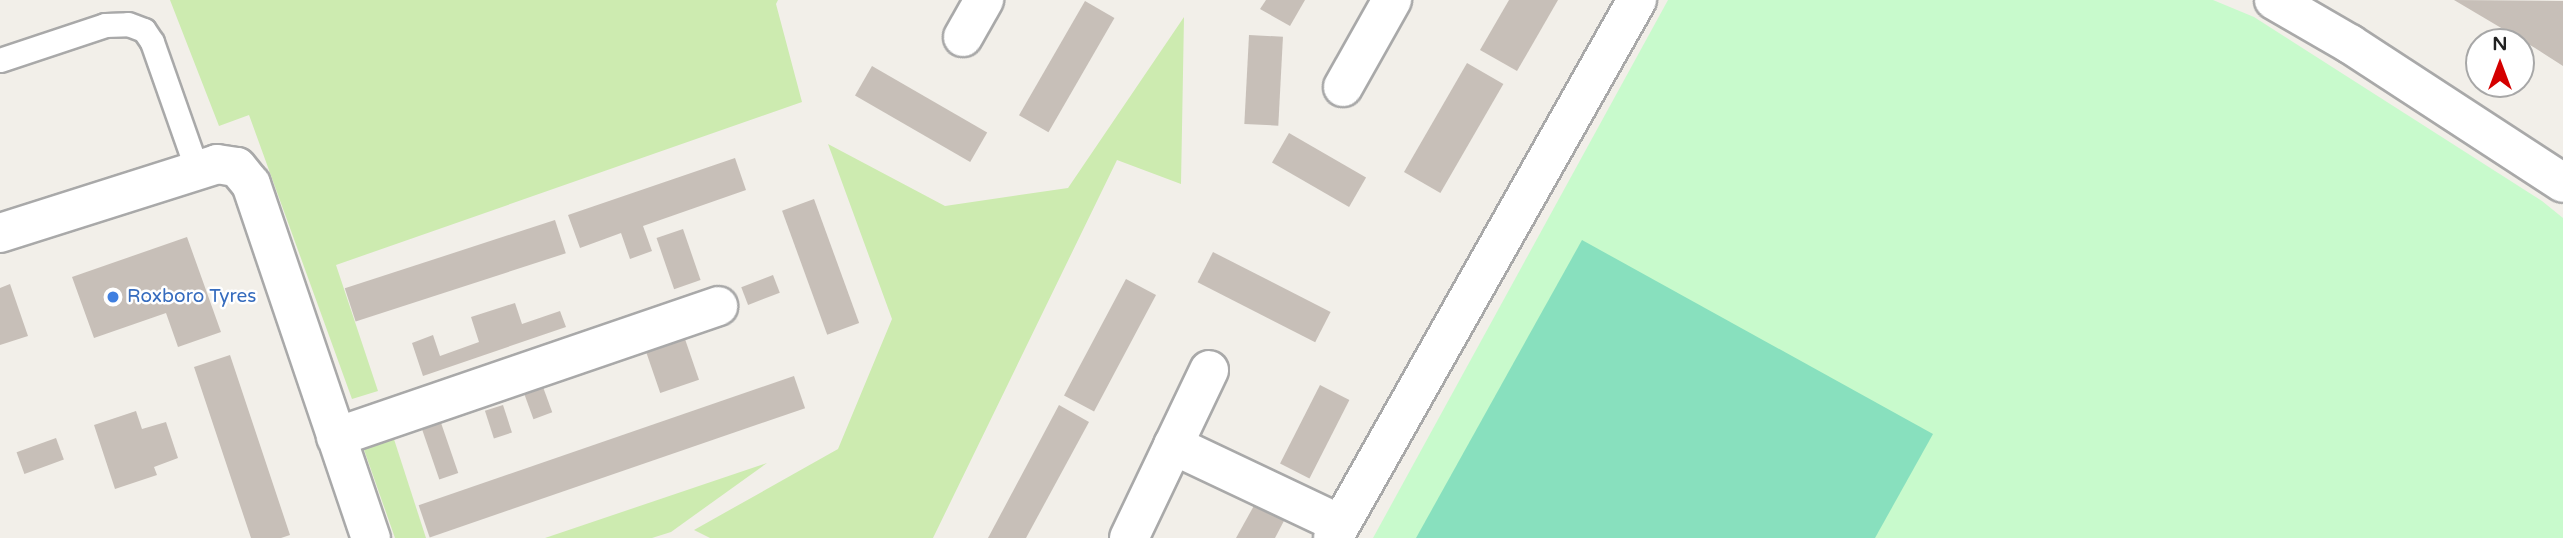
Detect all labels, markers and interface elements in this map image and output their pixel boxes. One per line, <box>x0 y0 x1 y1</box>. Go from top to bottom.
north arrow <box>2465 28 2535 98</box>
text: N <box>2492 33 2508 55</box>
place label: Roxboro Tyres <box>127 286 256 308</box>
marker: Roxboro Tyres <box>105 289 121 305</box>

